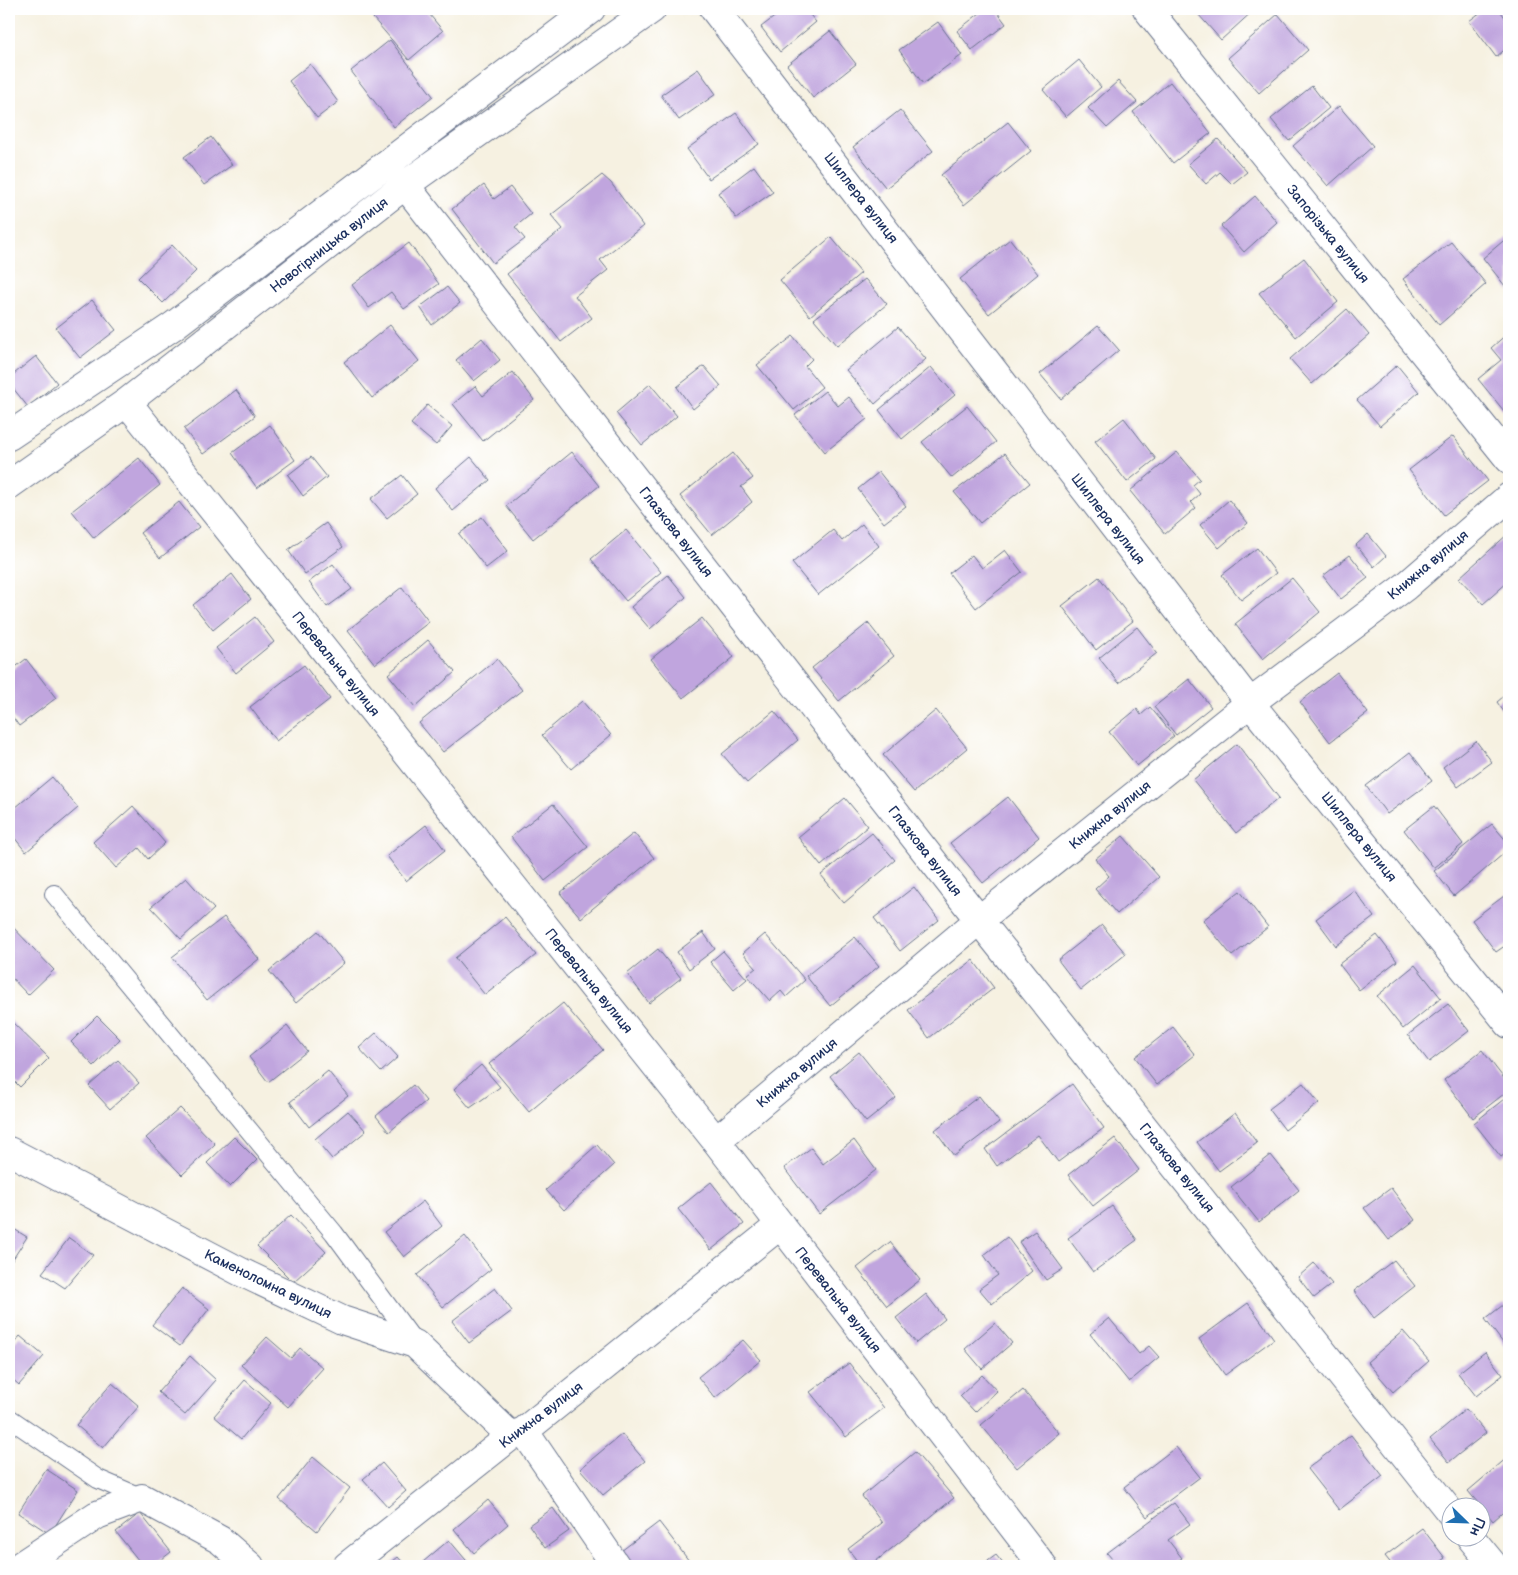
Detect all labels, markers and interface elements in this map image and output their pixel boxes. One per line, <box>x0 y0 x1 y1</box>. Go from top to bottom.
street label: Шиллера вулиця <box>820 149 902 247</box>
street label: Запорізька вулиця <box>1283 181 1373 287</box>
street label: Новогірницька вулиця <box>267 194 391 296</box>
street label: Шиллера вулиця <box>1067 470 1149 568</box>
street label: Глазкова вулиця <box>635 483 717 581</box>
street label: Книжна вулиця <box>1384 526 1472 604</box>
street label: Перевальна вулиця <box>288 608 384 720</box>
street label: Книжна вулиця <box>1066 777 1154 853</box>
street label: Шиллера вулиця <box>1318 789 1401 885</box>
street label: Глазкова вулиця <box>884 802 966 900</box>
street label: Перевальна вулиця <box>541 925 637 1037</box>
street label: Книжна вулиця <box>753 1034 841 1112</box>
street label: Глазкова вулиця <box>1136 1120 1218 1216</box>
street label: Перевальна вулиця <box>791 1244 885 1357</box>
street label: Каменоломна вулиця <box>202 1246 335 1322</box>
street label: Книжна вулиця <box>496 1378 586 1452</box>
north arrow <box>1440 1498 1490 1548</box>
text: Пн <box>1466 1515 1489 1539</box>

